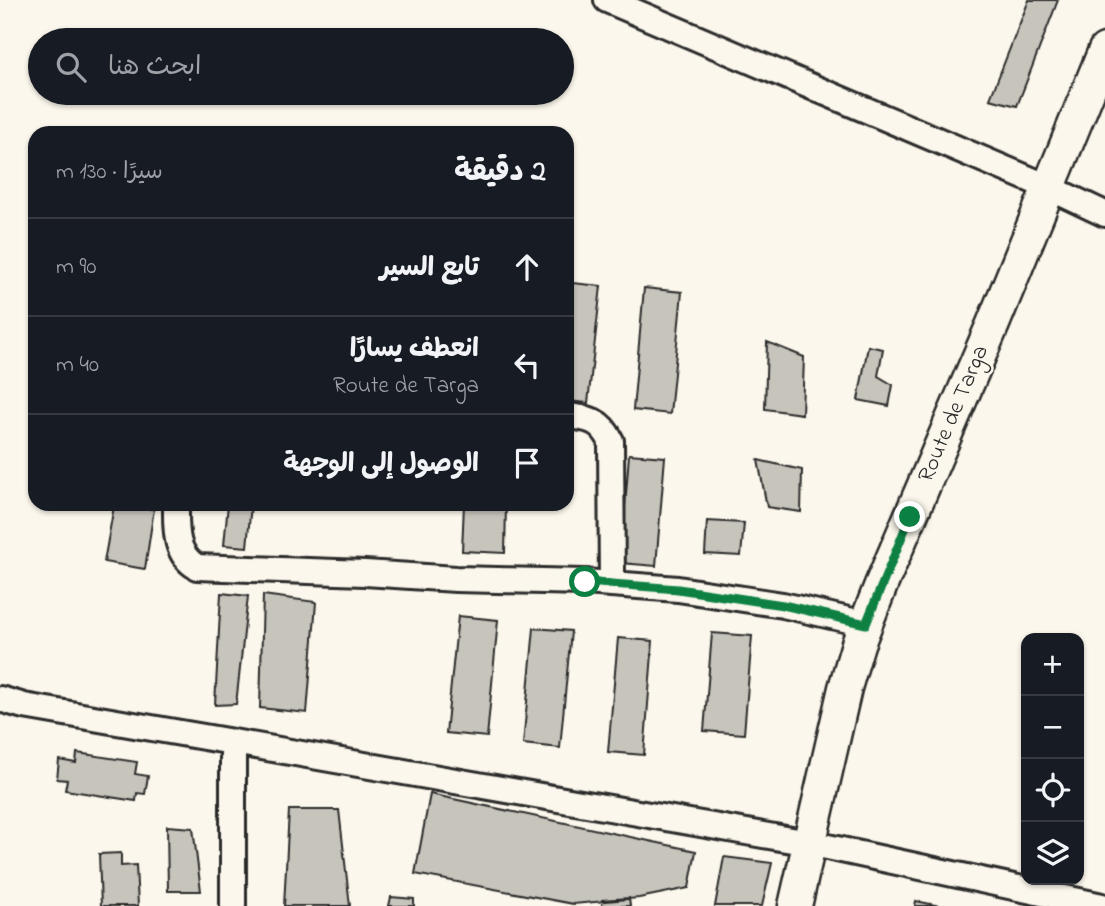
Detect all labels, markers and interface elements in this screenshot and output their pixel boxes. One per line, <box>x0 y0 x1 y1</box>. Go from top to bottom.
search box <box>28 28 574 105</box>
icon: search <box>52 48 90 86</box>
text: ابحث هنا <box>108 49 201 87</box>
text: 2 دقيقة <box>454 151 546 195</box>
text: سيرًا · 130 m <box>56 156 163 189</box>
icon: ahead <box>508 248 546 286</box>
text: تابع السير <box>380 250 479 288</box>
text: 90 m <box>56 251 96 284</box>
text: انعطف يسارًا <box>350 331 479 369</box>
street label: Route de Targa <box>910 340 999 488</box>
icon: left <box>508 346 546 384</box>
text: 40 m <box>56 349 99 382</box>
text: Route de Targa <box>333 370 479 403</box>
icon: arrive <box>508 444 546 482</box>
text: الوصول إلى الوجهة <box>283 446 479 484</box>
route end <box>894 501 925 532</box>
route start <box>569 566 600 597</box>
map controls <box>1021 633 1084 885</box>
button: + <box>1021 633 1084 696</box>
button: − <box>1021 696 1084 759</box>
button: locate <box>1021 759 1084 822</box>
button: layers <box>1021 822 1084 885</box>

